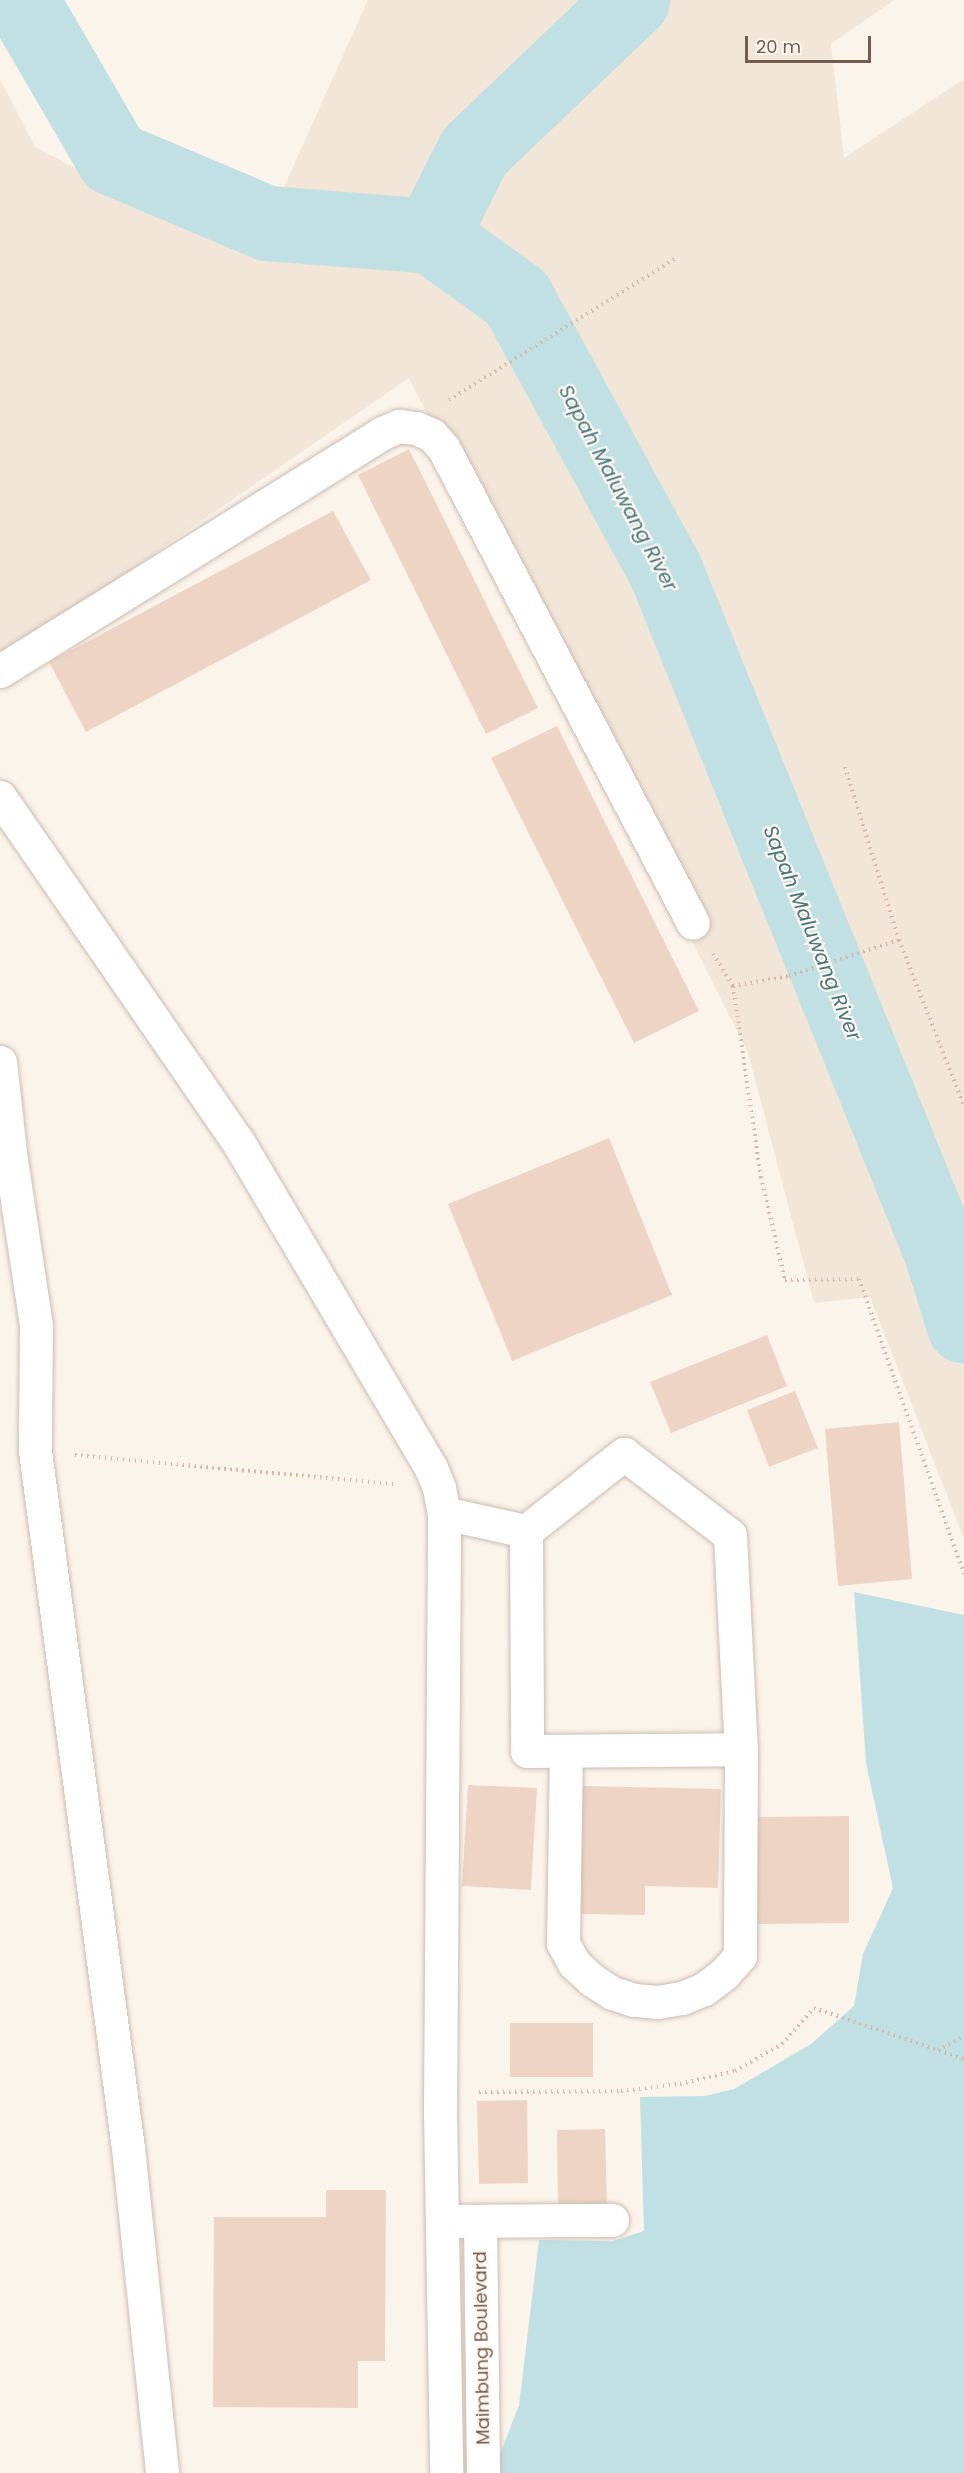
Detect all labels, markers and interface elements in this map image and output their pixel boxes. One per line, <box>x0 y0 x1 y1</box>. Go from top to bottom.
scale bar <box>748 24 874 62</box>
text: 20 m <box>756 34 801 59</box>
water label: Sapah Maluwang River <box>553 381 683 595</box>
water label: Sapah Maluwang River <box>758 822 866 1044</box>
street label: Maimbung Boulevard <box>470 2251 494 2445</box>

